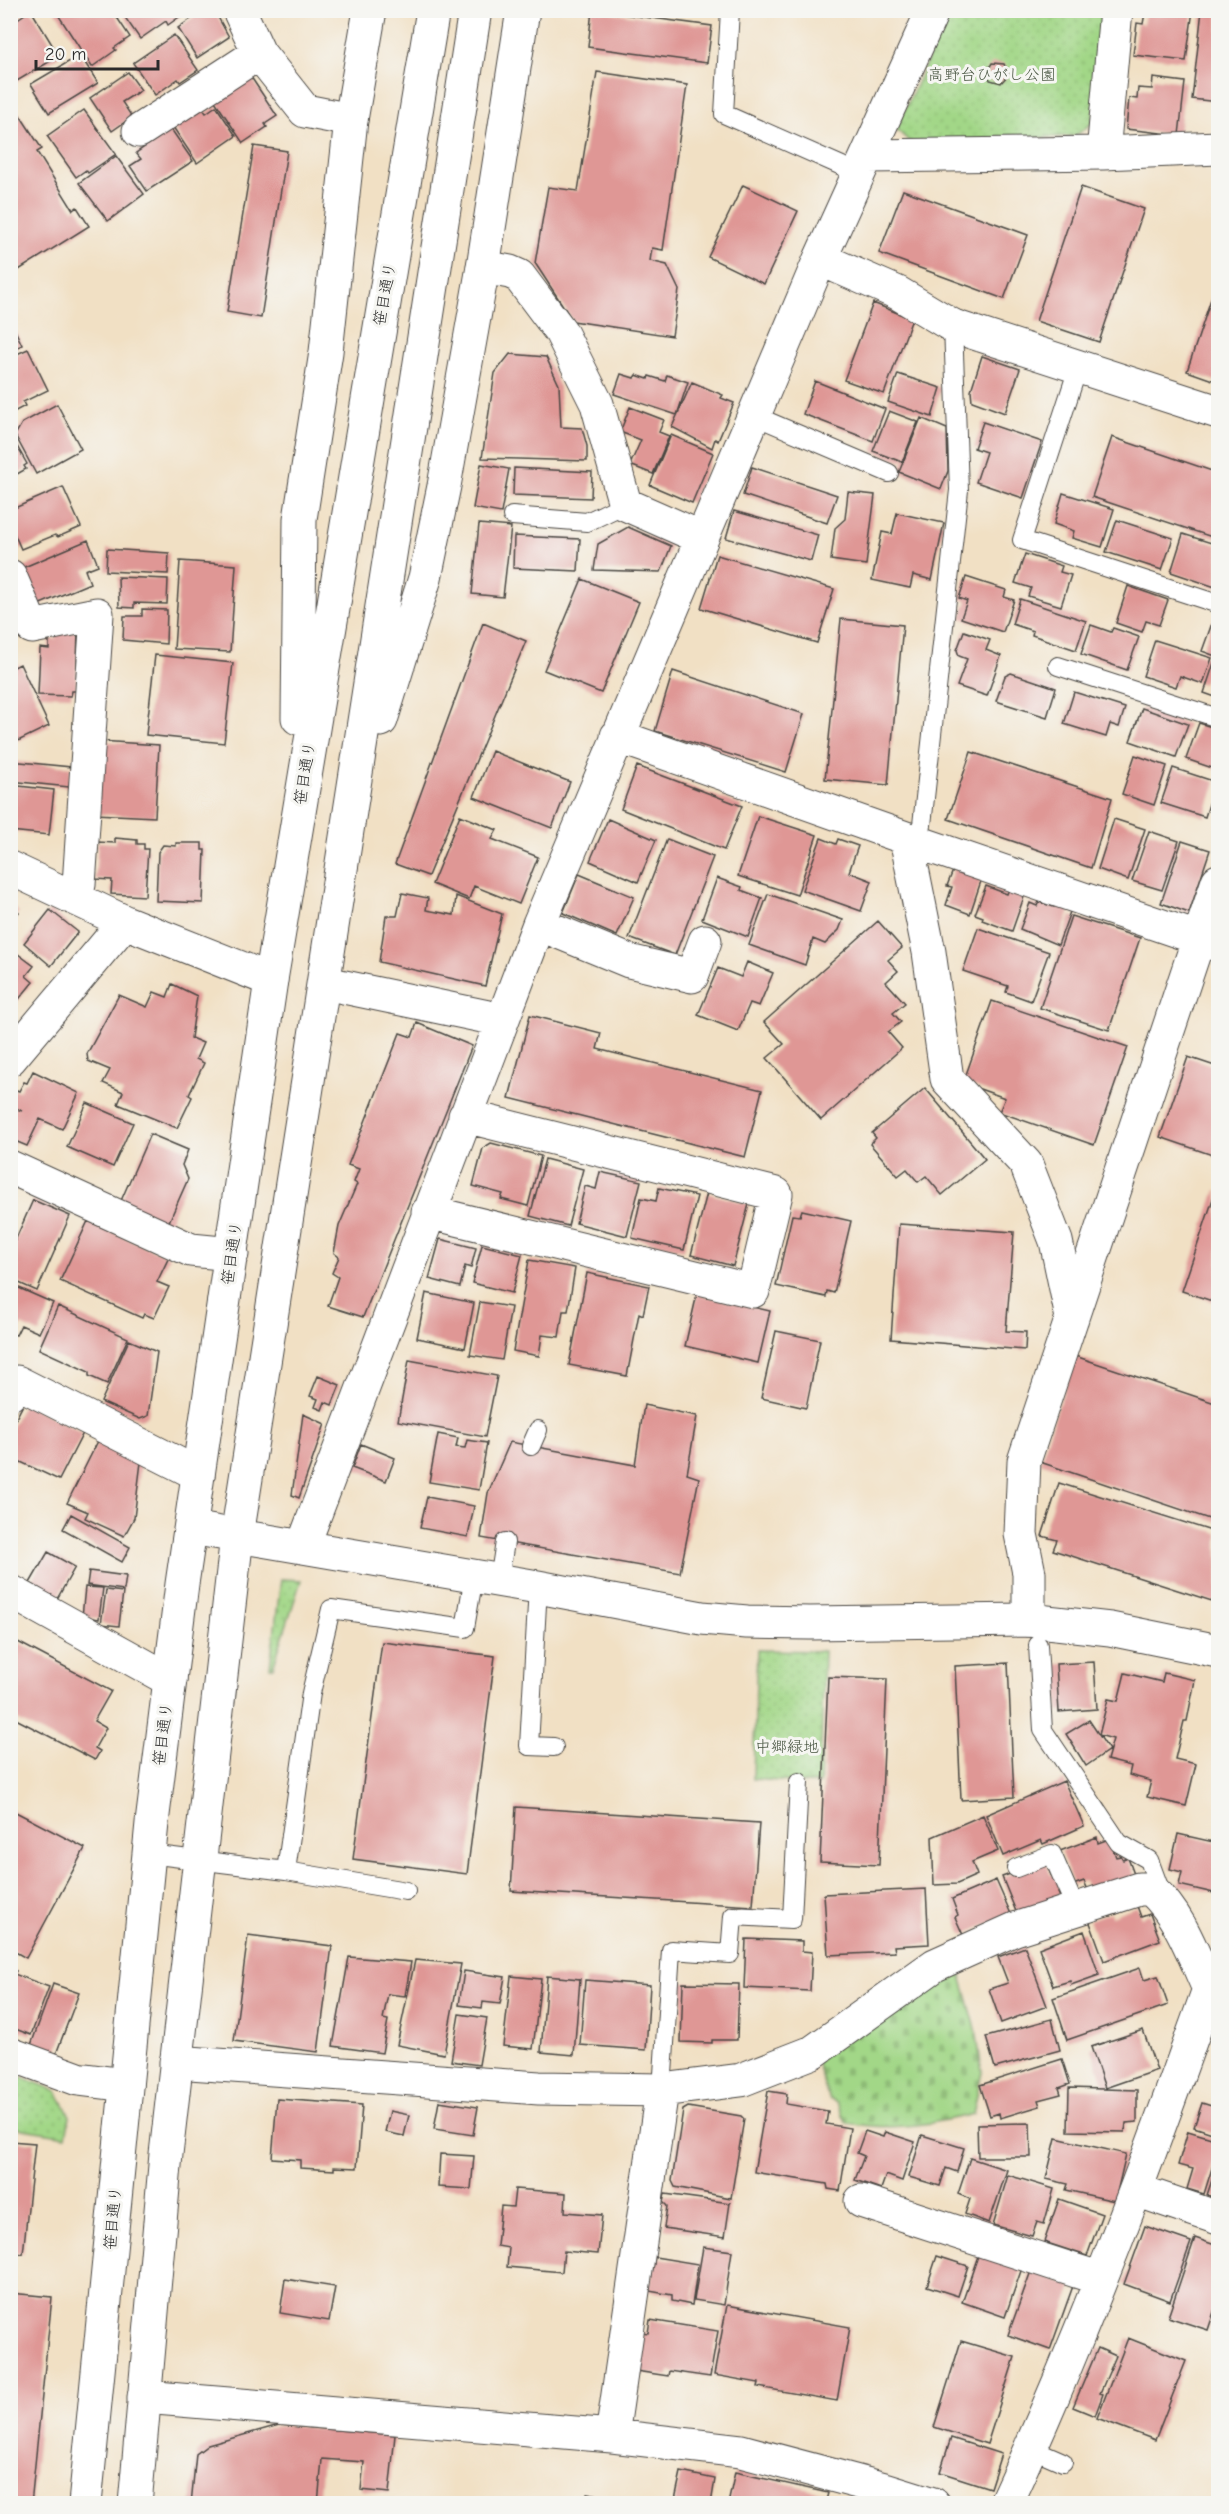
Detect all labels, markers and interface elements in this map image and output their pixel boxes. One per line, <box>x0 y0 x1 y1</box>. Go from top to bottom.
scale bar <box>36 33 158 71</box>
text: 20 m <box>45 44 86 65</box>
park label: 高野台ひがし公園 <box>928 66 1056 84</box>
street label: 笹目通り <box>371 261 399 327</box>
street label: 笹目通り <box>291 740 319 806</box>
street label: 笹目通り <box>219 1220 245 1286</box>
street label: 笹目通り <box>150 1701 176 1767</box>
park label: 中郷緑地 <box>755 1738 819 1756</box>
street label: 笹目通り <box>101 2185 125 2251</box>

